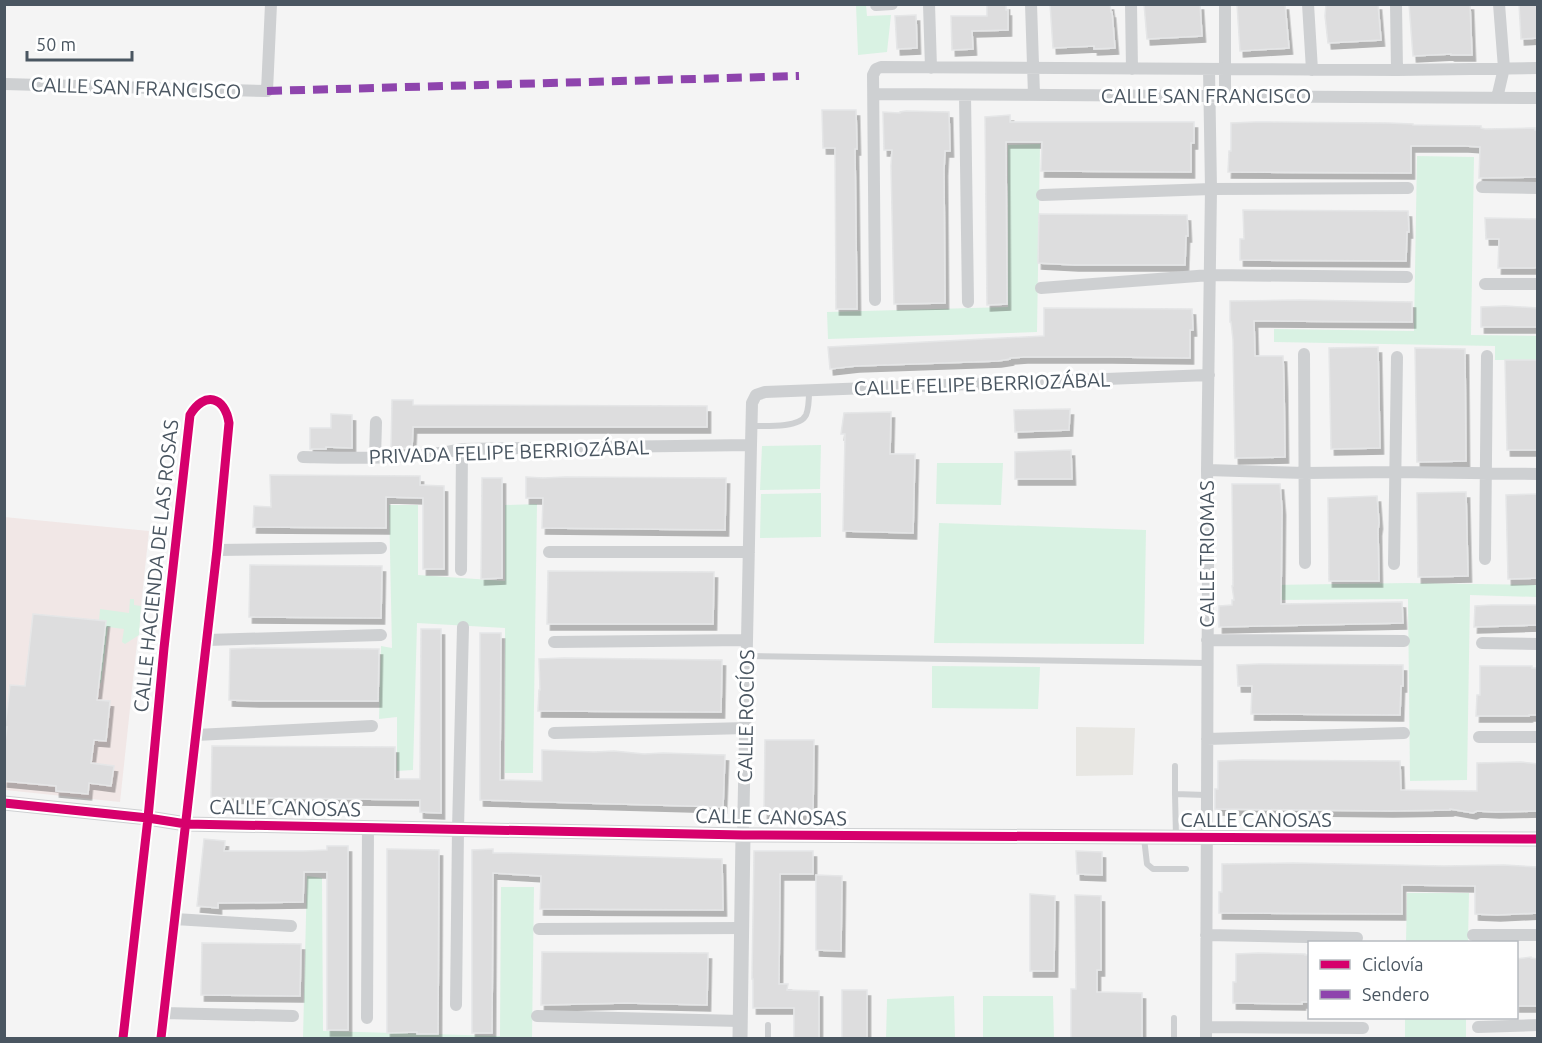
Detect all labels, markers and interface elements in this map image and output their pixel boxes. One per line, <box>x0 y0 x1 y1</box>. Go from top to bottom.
scale bar <box>27 24 132 62</box>
text: 50 m <box>36 34 76 54</box>
street label: CALLE SAN FRANCISCO <box>30 72 242 103</box>
street label: CALLE SAN FRANCISCO <box>1101 84 1311 107</box>
street label: CALLE FELIPE BERRIOZÁBAL <box>853 368 1111 399</box>
street label: CALLE HACIENDA DE LAS ROSAS <box>129 418 182 713</box>
street label: PRIVADA FELIPE BERRIOZÁBAL <box>368 435 650 468</box>
street label: CALLE TRIOMAS <box>1195 480 1218 628</box>
street label: CALLE ROCÍOS <box>733 649 758 783</box>
street label: CALLE CANOSAS <box>209 795 361 820</box>
street label: CALLE CANOSAS <box>695 804 847 829</box>
street label: CALLE CANOSAS <box>1180 808 1332 831</box>
legend <box>1308 941 1518 1019</box>
text: Ciclovía <box>1362 954 1423 974</box>
text: Sendero <box>1362 984 1429 1004</box>

